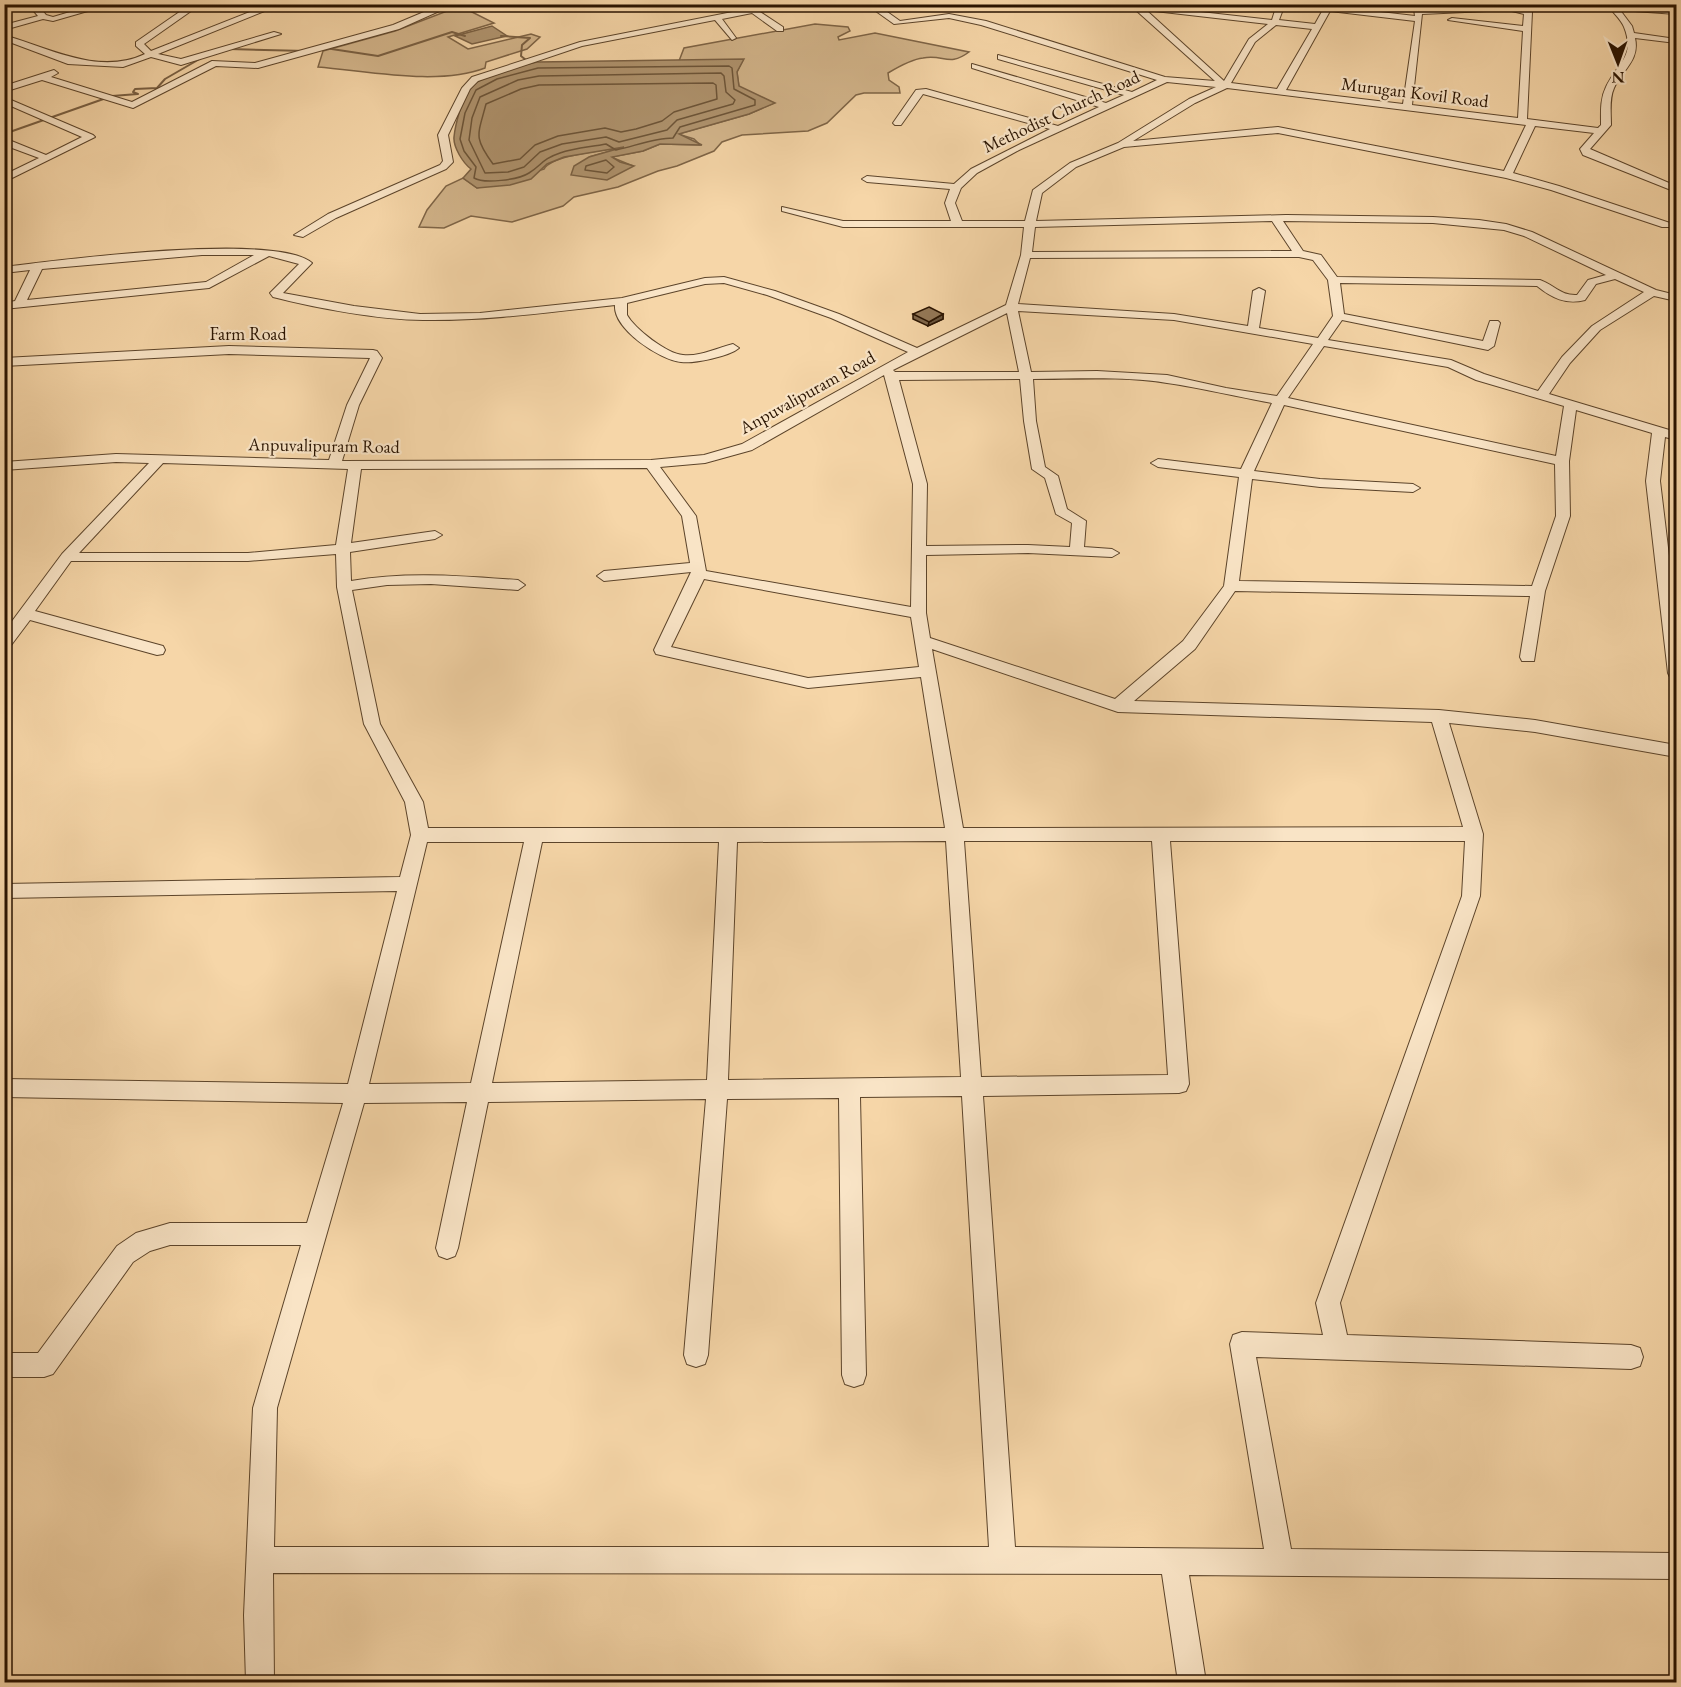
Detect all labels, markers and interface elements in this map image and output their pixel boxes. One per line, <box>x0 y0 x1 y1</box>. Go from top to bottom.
north arrow <box>1588 33 1648 93</box>
street label: Methodist Church Road <box>979 64 1144 157</box>
text: N <box>1612 67 1625 88</box>
street label: Murugan Kovil Road <box>1340 72 1491 113</box>
street label: Farm Road <box>209 322 287 345</box>
street label: Anpuvalipuram Road <box>734 345 880 439</box>
street label: Anpuvalipuram Road <box>247 432 401 458</box>

